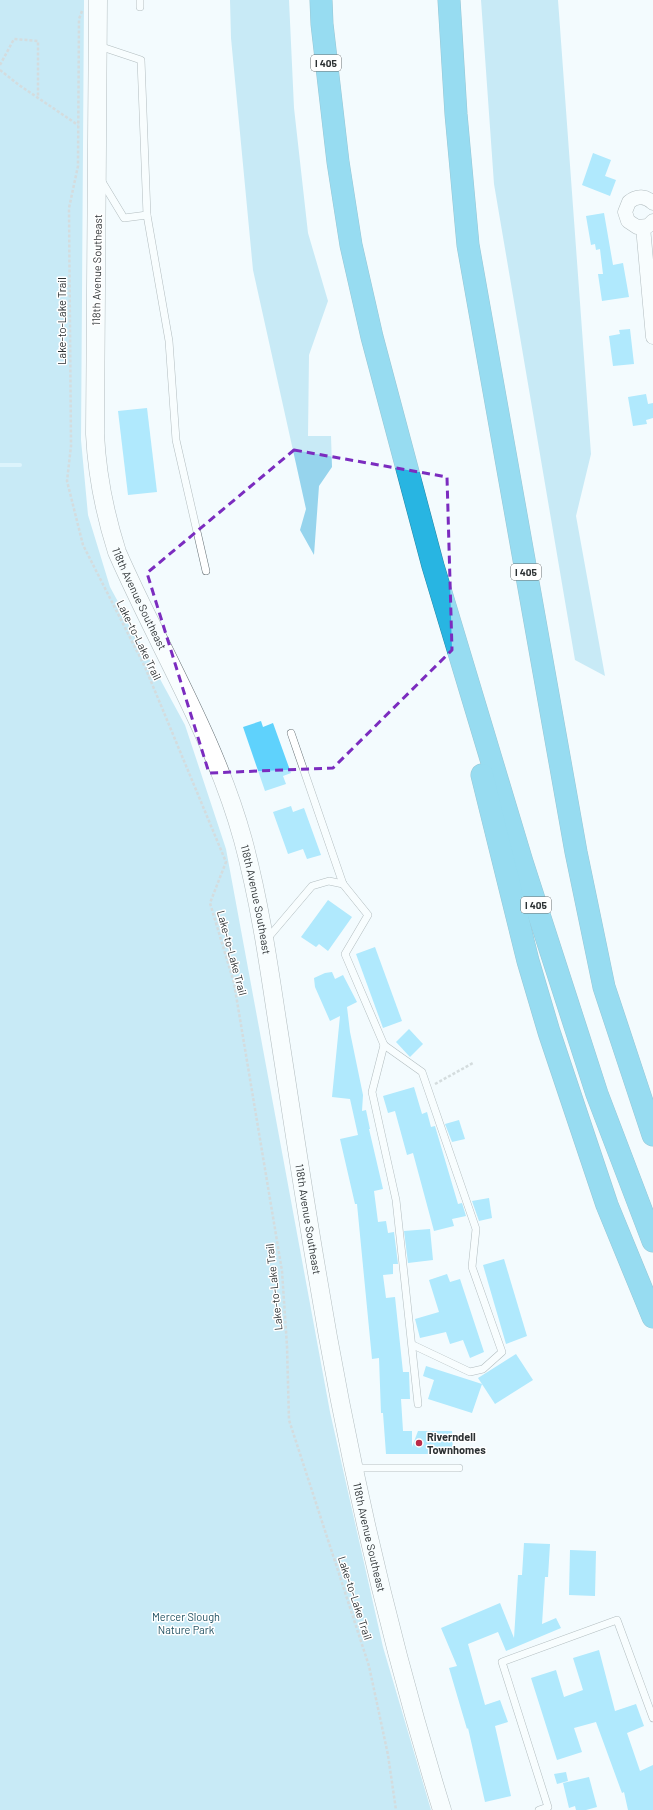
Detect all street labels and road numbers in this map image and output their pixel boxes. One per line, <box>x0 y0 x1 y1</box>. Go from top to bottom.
road number: I 405 <box>311 55 341 71</box>
street label: 118th Avenue Southeast <box>89 214 104 326</box>
street label: Lake-to-Lake Trail <box>55 277 68 365</box>
street label: 118th Avenue Southeast <box>110 546 170 652</box>
road number: I 405 <box>511 564 541 580</box>
street label: Lake-to-Lake Trail <box>114 598 164 682</box>
street label: 118th Avenue Southeast <box>238 843 274 955</box>
road number: I 405 <box>521 897 551 913</box>
street label: Lake-to-Lake Trail <box>215 909 250 997</box>
street label: 118th Avenue Southeast <box>293 1163 324 1275</box>
street label: Lake-to-Lake Trail <box>262 1243 285 1331</box>
street label: 118th Avenue Southeast <box>351 1481 389 1593</box>
street label: Lake-to-Lake Trail <box>336 1554 375 1641</box>

